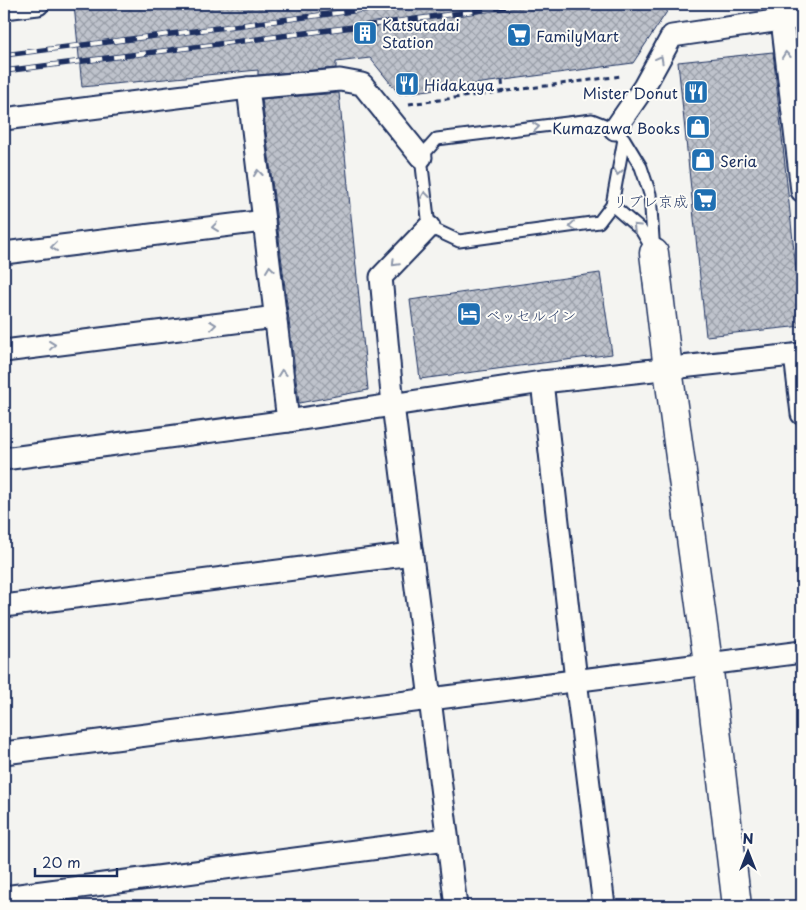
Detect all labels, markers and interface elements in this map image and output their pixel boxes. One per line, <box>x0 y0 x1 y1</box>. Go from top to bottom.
place label: Katsutadai Station <box>382 13 460 53</box>
building icon: Katsutadai Station <box>352 20 378 46</box>
supermarket icon: FamilyMart <box>506 22 532 48</box>
place label: FamilyMart <box>536 24 619 47</box>
one-way arrow <box>781 51 792 59</box>
one-way arrow <box>653 55 663 64</box>
restaurant icon: Hidakaya <box>394 71 420 97</box>
place label: Hidakaya <box>424 73 495 96</box>
restaurant icon: Mister Donut <box>683 79 709 105</box>
place label: Mister Donut <box>583 81 678 104</box>
shop icon: Kumazawa Books <box>685 114 711 140</box>
place label: Kumazawa Books <box>552 116 680 139</box>
one-way arrow <box>532 122 540 133</box>
shop icon: Seria <box>690 147 716 173</box>
place label: Seria <box>720 149 758 172</box>
one-way arrow <box>253 168 264 176</box>
one-way arrow <box>614 168 624 177</box>
supermarket icon: リブレ京成 <box>692 187 718 213</box>
place label: リブレ京成 <box>613 189 688 212</box>
one-way arrow <box>420 191 431 199</box>
one-way arrow <box>568 220 576 231</box>
one-way arrow <box>211 221 219 232</box>
one-way arrow <box>633 224 642 233</box>
one-way arrow <box>50 241 58 251</box>
one-way arrow <box>392 257 401 266</box>
one-way arrow <box>265 265 276 273</box>
hotel icon: ベッセルイン <box>456 301 482 327</box>
place label: ベッセルイン <box>486 303 577 326</box>
one-way arrow <box>210 320 218 331</box>
one-way arrow <box>48 340 56 351</box>
one-way arrow <box>277 368 288 376</box>
north arrow <box>724 828 774 878</box>
text: N <box>742 828 754 849</box>
scale bar <box>35 845 118 877</box>
text: 20 m <box>42 850 81 873</box>

